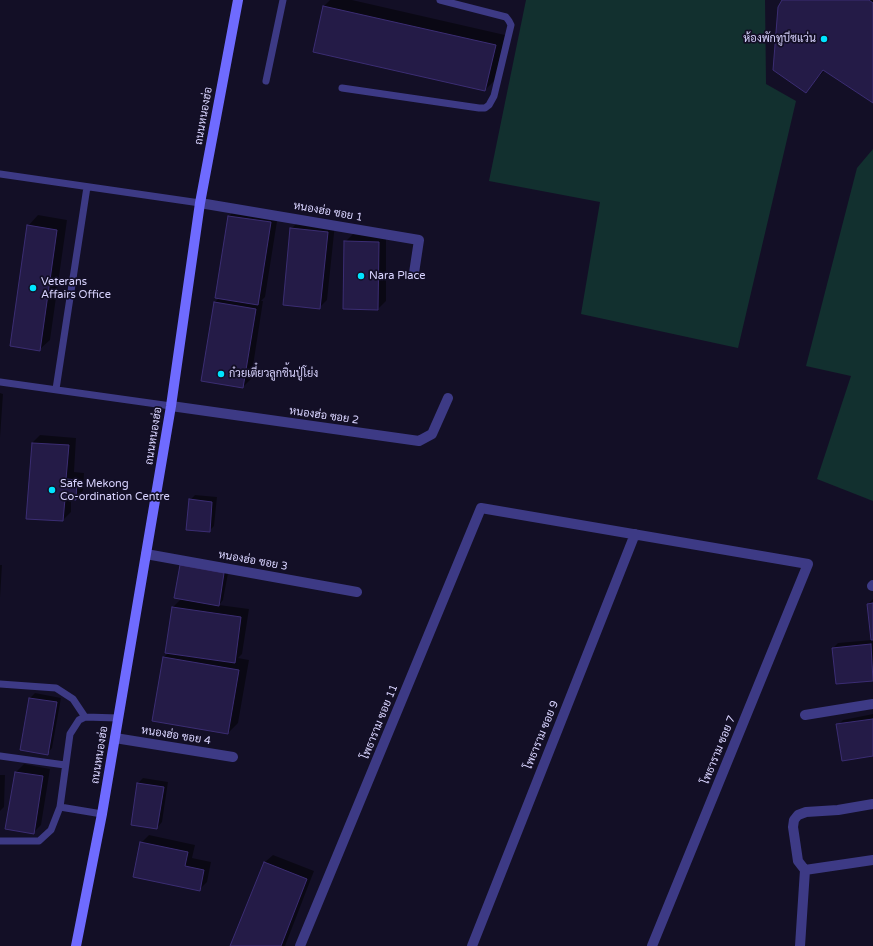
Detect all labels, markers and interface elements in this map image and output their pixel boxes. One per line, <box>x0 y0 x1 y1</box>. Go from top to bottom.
place label: ห้องพักทูบีซแว่น <box>743 32 816 46</box>
marker: ห้องพักทูบีซแว่น <box>819 34 829 44</box>
street label: ถนนหนองฮ่อ <box>192 86 216 146</box>
street label: หนองฮ่อ ซอย 1 <box>292 199 364 225</box>
place label: Nara Place <box>369 269 426 283</box>
marker: Nara Place <box>356 271 366 281</box>
place label: Veterans Affairs Office <box>41 275 111 301</box>
marker: Veterans Affairs Office <box>28 283 38 293</box>
place label: ก๋วยเตี๋ยวลูกชิ้นปู่โย่ง <box>229 367 318 381</box>
marker: ก๋วยเตี๋ยวลูกชิ้นปู่โย่ง <box>216 369 226 379</box>
street label: หนองฮ่อ ซอย 2 <box>288 405 360 427</box>
street label: ถนนหนองฮ่อ <box>143 406 165 466</box>
place label: Safe Mekong Co-ordination Centre <box>60 477 170 503</box>
marker: Safe Mekong Co-ordination Centre <box>47 485 57 495</box>
street label: หนองฮ่อ ซอย 3 <box>217 548 289 574</box>
street label: โพธาราม ซอย 11 <box>359 683 401 761</box>
street label: โพธาราม ซอย 9 <box>522 699 562 771</box>
street label: โพธาราม ซอย 7 <box>699 714 739 786</box>
street label: หนองฮ่อ ซอย 4 <box>140 724 212 748</box>
street label: ถนนหนองฮ่อ <box>89 725 111 785</box>

